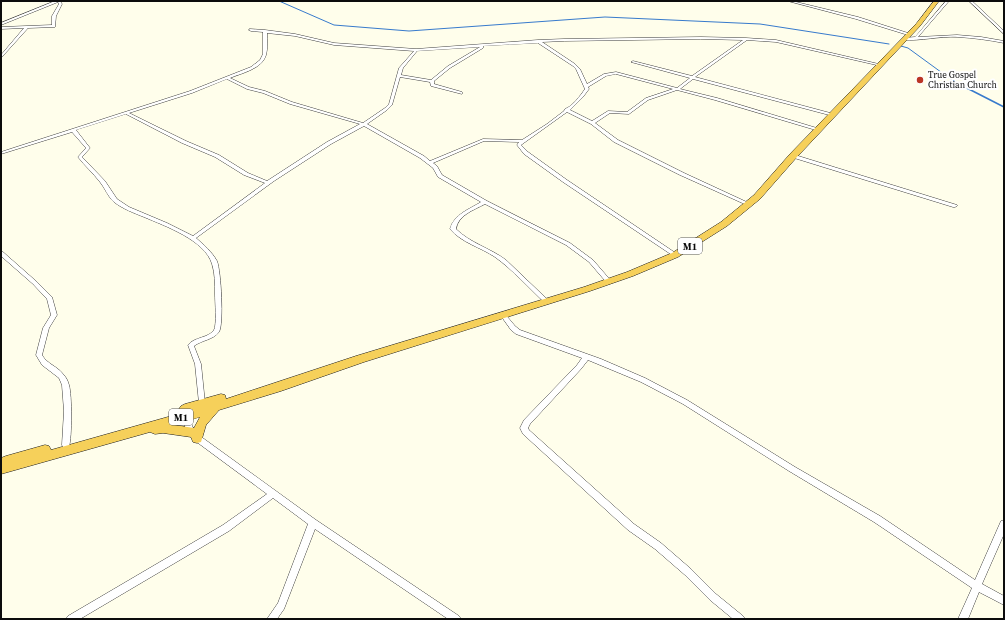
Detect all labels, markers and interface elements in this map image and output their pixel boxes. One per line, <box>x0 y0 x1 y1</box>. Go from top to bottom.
place label: True Gospel Christian Church <box>928 69 997 91</box>
marker: True Gospel Christian Church <box>915 75 925 85</box>
road number: M1 <box>678 238 702 254</box>
road number: M1 <box>169 409 193 425</box>

